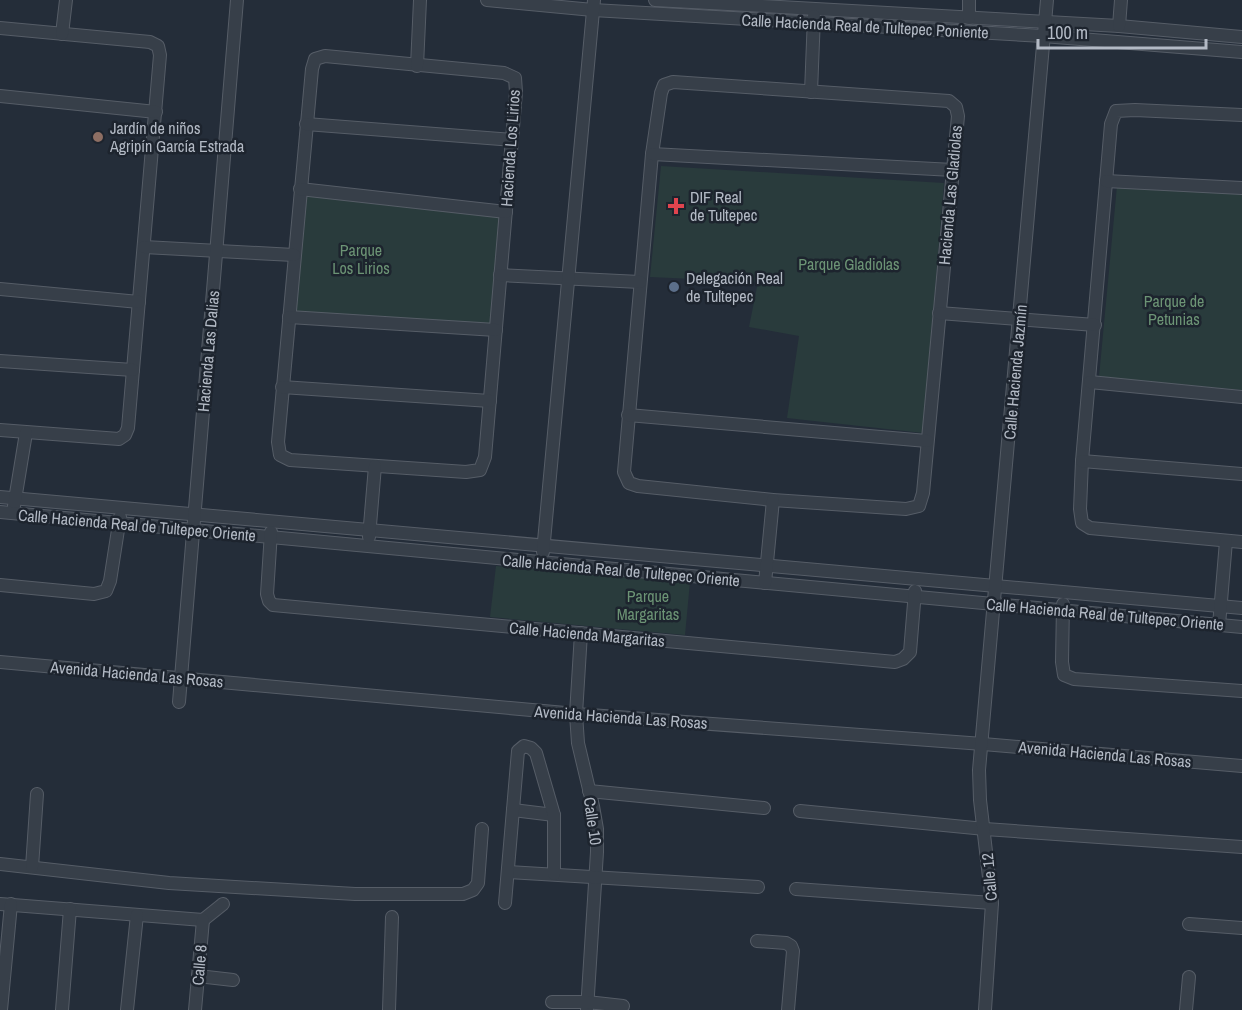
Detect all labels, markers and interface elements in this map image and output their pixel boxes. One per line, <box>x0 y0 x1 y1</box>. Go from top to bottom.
street label: Calle Hacienda Real de Tultepec Poniente <box>741 9 989 43</box>
scale bar <box>1038 12 1206 50</box>
text: 100 m <box>1047 20 1088 45</box>
street label: Hacienda Los Lirios <box>495 89 525 207</box>
place label: Jardín de niños Agripín García Estrada <box>109 117 245 157</box>
street label: Hacienda Las Gladiolas <box>933 124 967 266</box>
marker: Jardín de niños Agripín García Estrada <box>91 130 105 144</box>
place label: DIF Real de Tultepec <box>690 186 758 226</box>
marker: DIF Real de Tultepec <box>667 197 685 215</box>
park label: Parque Los Lirios <box>332 239 390 279</box>
park label: Parque Gladiolas <box>798 253 900 275</box>
place label: Delegación Real de Tultepec <box>686 267 783 307</box>
marker: Delegación Real de Tultepec <box>667 280 681 294</box>
street label: Hacienda Las Dalias <box>192 289 224 413</box>
park label: Parque de Petunias <box>1144 290 1204 330</box>
street label: Calle Hacienda Jazmín <box>998 303 1032 441</box>
street label: Calle Hacienda Real de Tultepec Oriente <box>17 504 257 546</box>
street label: Calle Hacienda Real de Tultepec Oriente <box>501 549 741 591</box>
park label: Parque Margaritas <box>617 585 679 625</box>
street label: Calle Hacienda Real de Tultepec Oriente <box>985 593 1225 635</box>
street label: Calle Hacienda Margaritas <box>508 616 666 652</box>
street label: Avenida Hacienda Las Rosas <box>49 655 224 693</box>
street label: Avenida Hacienda Las Rosas <box>533 700 708 734</box>
street label: Avenida Hacienda Las Rosas <box>1017 735 1192 773</box>
street label: Calle 10 <box>579 796 607 846</box>
street label: Calle 12 <box>976 852 1002 902</box>
street label: Calle 8 <box>186 944 212 986</box>

